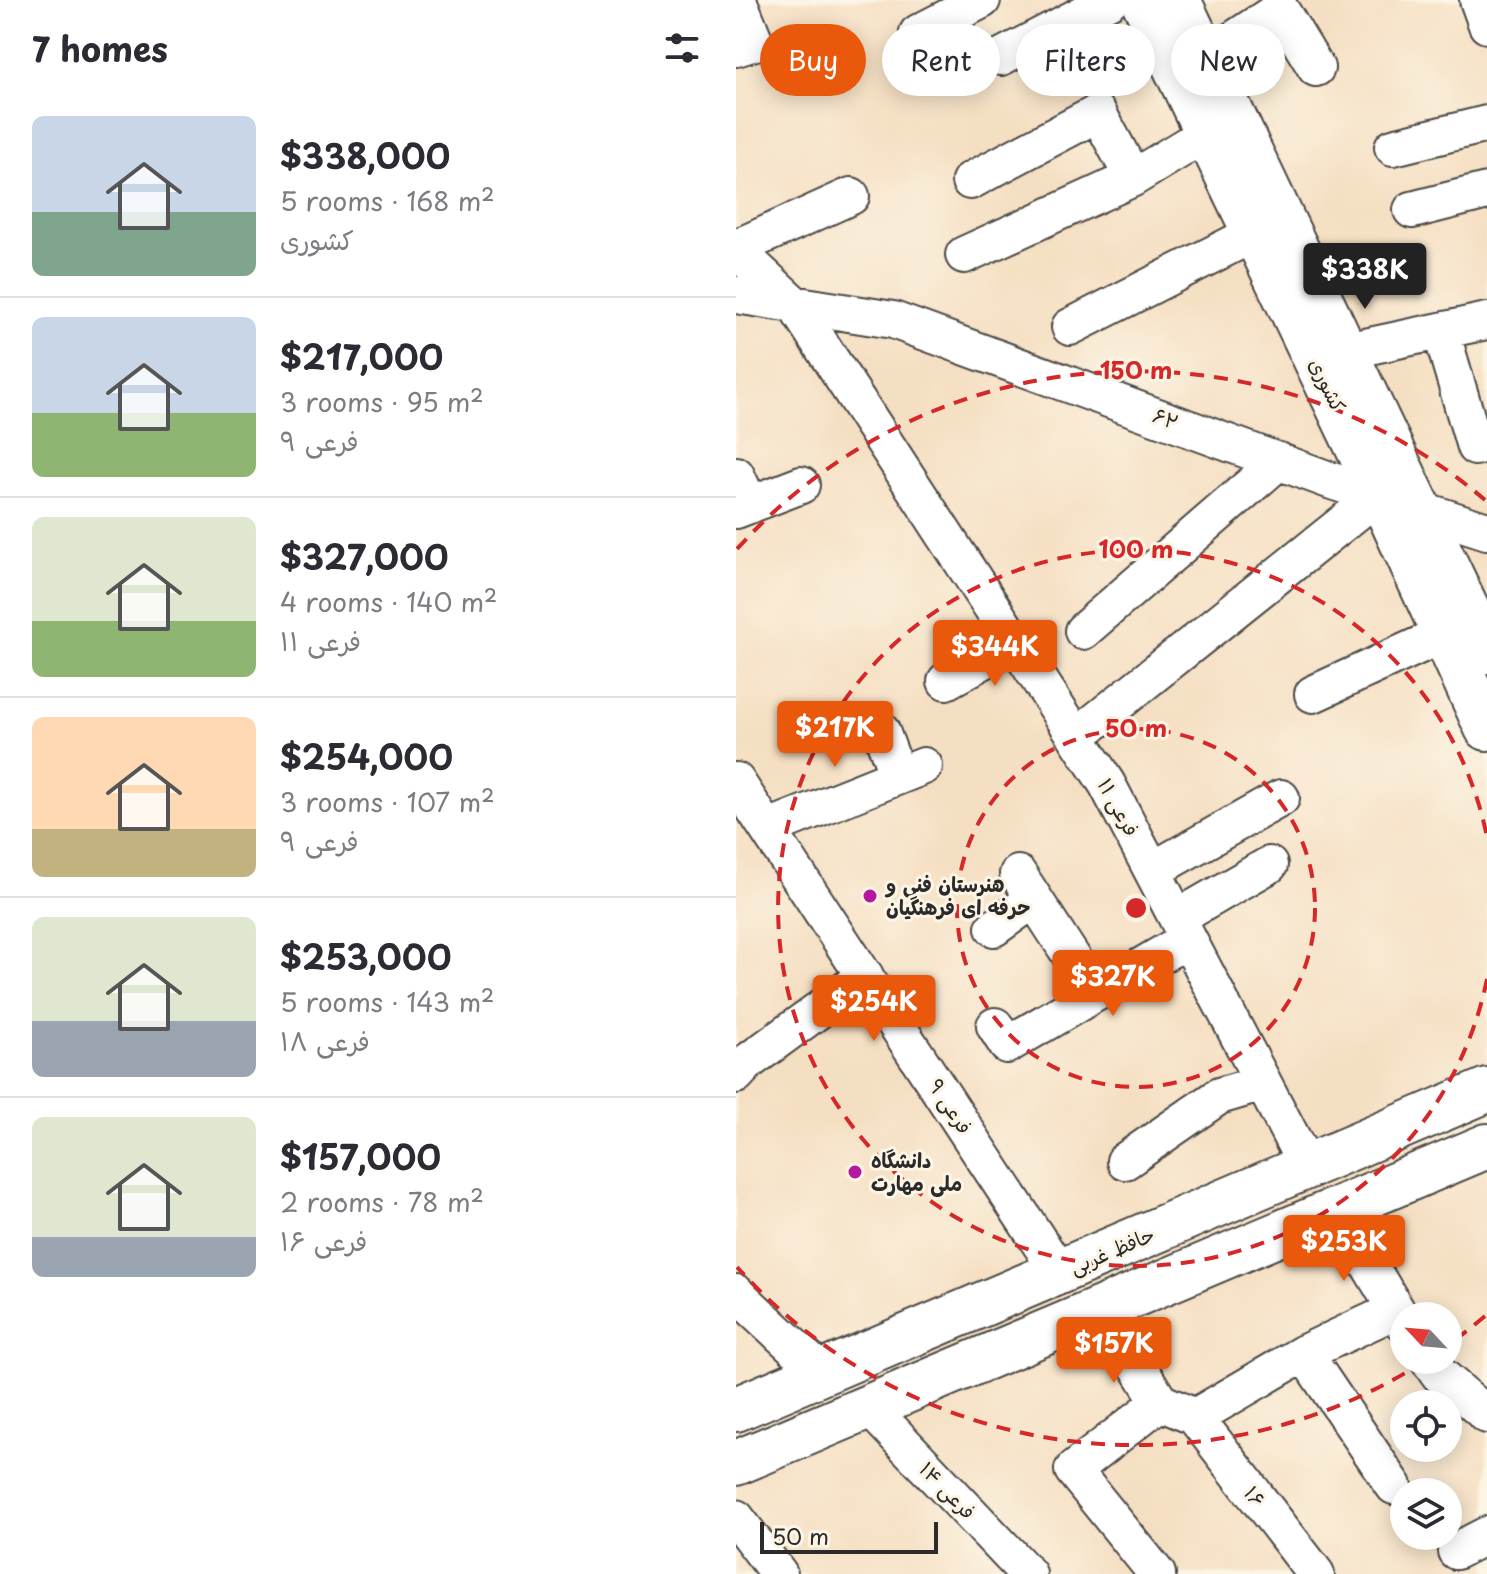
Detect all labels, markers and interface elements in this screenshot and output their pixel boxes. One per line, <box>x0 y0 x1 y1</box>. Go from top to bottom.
text: 7 homes <box>32 22 168 74</box>
chip: Buy <box>760 24 866 96</box>
chip: Rent <box>882 24 1000 96</box>
chip: Filters <box>1016 24 1155 96</box>
chip: New <box>1171 24 1285 96</box>
icon: filters <box>660 26 704 70</box>
text: $338,000 <box>280 129 450 181</box>
icon: home <box>96 148 192 244</box>
text: 5 rooms · 168 m² <box>280 181 495 220</box>
text: کشوری <box>280 220 354 259</box>
pin: $338K <box>1309 243 1421 311</box>
text: $338K <box>1321 249 1409 288</box>
text: $217,000 <box>280 330 443 382</box>
icon: home <box>96 349 192 445</box>
text: 150 m <box>1100 351 1172 387</box>
street label: کشوری <box>1302 353 1354 417</box>
text: 3 rooms · 95 m² <box>280 382 484 421</box>
street label: ۶۲ <box>1149 399 1183 437</box>
text: فرعی ۹ <box>280 421 359 460</box>
text: $327,000 <box>280 530 449 582</box>
text: 100 m <box>1099 530 1173 566</box>
icon: home <box>96 549 192 645</box>
text: 4 rooms · 140 m² <box>280 582 498 621</box>
pin: $344K <box>939 620 1051 688</box>
text: فرعی ۱۱ <box>280 621 361 660</box>
text: $344K <box>951 626 1039 665</box>
pin: $217K <box>779 701 891 769</box>
text: $217K <box>795 707 875 746</box>
text: 50 m <box>1105 709 1167 745</box>
text: $254,000 <box>280 730 453 782</box>
icon: home <box>96 749 192 845</box>
street label: فرعی ۱۱ <box>1091 772 1147 842</box>
text: 3 rooms · 107 m² <box>280 782 495 821</box>
text: فرعی ۹ <box>280 821 359 860</box>
place label: هنرستان فنی و حرفه ای فرهنگیان <box>884 869 1030 922</box>
marker: هنرستان فنی و حرفه ای فرهنگیان <box>861 887 879 905</box>
centre of rings <box>1122 894 1150 922</box>
text: $253,000 <box>280 930 451 982</box>
icon: home <box>96 949 192 1045</box>
pin: $327K <box>1057 950 1169 1018</box>
text: $327K <box>1070 956 1156 995</box>
pin: $254K <box>818 975 930 1043</box>
text: $254K <box>830 981 918 1020</box>
text: 5 rooms · 143 m² <box>280 982 495 1021</box>
text: فرعی ۱۸ <box>280 1021 370 1060</box>
street label: فرعی ۹ <box>922 1072 980 1140</box>
text: $157,000 <box>280 1130 441 1182</box>
place label: دانشگاه ملی مهارت <box>871 1145 962 1198</box>
icon: home <box>96 1149 192 1245</box>
marker: دانشگاه ملی مهارت <box>846 1163 864 1181</box>
text: 2 rooms · 78 m² <box>280 1182 484 1221</box>
pin: $253K <box>1288 1215 1400 1283</box>
street label: حافظ غربی <box>1065 1219 1159 1281</box>
text: فرعی ۱۶ <box>280 1221 367 1260</box>
text: $253K <box>1301 1221 1387 1260</box>
north arrow <box>1390 1302 1462 1374</box>
map controls <box>1390 1302 1462 1550</box>
pin: $157K <box>1058 1317 1170 1385</box>
text: $157K <box>1074 1323 1154 1362</box>
button: locate <box>1390 1390 1462 1462</box>
street label: فرعی ۱۴ <box>913 1454 983 1526</box>
button: layers <box>1390 1478 1462 1550</box>
street label: ۱۶ <box>1237 1479 1273 1513</box>
scale bar <box>760 1518 938 1554</box>
text: 50 m <box>772 1519 829 1552</box>

